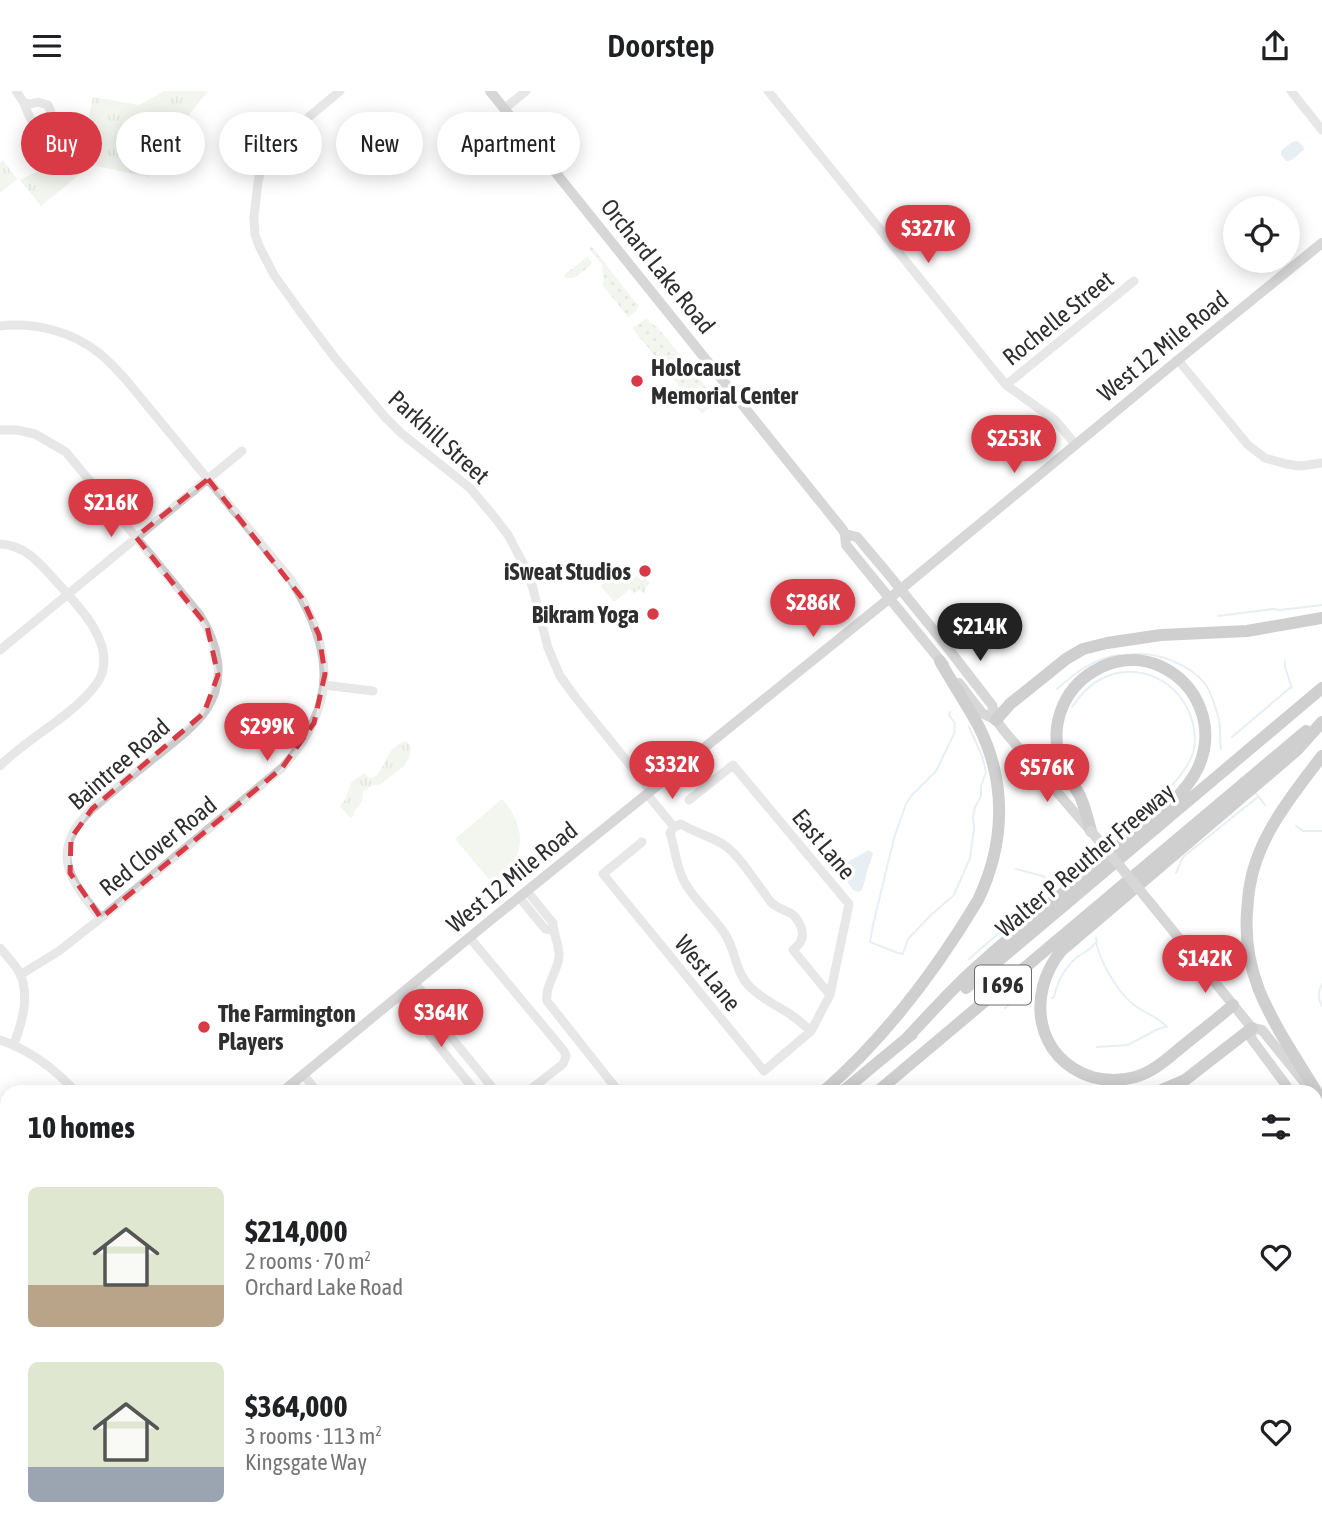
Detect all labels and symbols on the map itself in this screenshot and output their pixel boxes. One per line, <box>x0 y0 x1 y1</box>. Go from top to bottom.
street label: Orchard Lake Road <box>596 193 720 339</box>
pin: $327K <box>879 205 977 265</box>
street label: Rochelle Street <box>997 265 1119 371</box>
street label: West 12 Mile Road <box>1092 285 1234 407</box>
place label: Holocaust Memorial Center <box>651 354 799 409</box>
marker: Holocaust Memorial Center <box>629 373 645 389</box>
street label: Parkhill Street <box>383 385 495 489</box>
pin: $253K <box>965 415 1063 475</box>
pin: $216K <box>62 479 160 539</box>
place label: iSweat Studios <box>504 558 632 585</box>
marker: iSweat Studios <box>637 563 653 579</box>
pin: $286K <box>764 580 862 639</box>
place label: Bikram Yoga <box>532 601 639 628</box>
pin: $214K <box>931 603 1029 663</box>
marker: Bikram Yoga <box>645 606 661 622</box>
pin: $299K <box>218 703 316 763</box>
street label: Baintree Road <box>63 713 175 815</box>
pin: $332K <box>623 741 721 801</box>
pin: $576K <box>998 745 1096 804</box>
street label: Walter P Reuther Freeway <box>990 777 1180 942</box>
street label: Red Clover Road <box>94 791 222 901</box>
street label: East Lane <box>787 804 861 884</box>
street label: West 12 Mile Road <box>441 816 583 938</box>
street label: West Lane <box>669 930 747 1016</box>
pin: $142K <box>1156 935 1254 995</box>
road number: I 696 <box>975 965 1031 1005</box>
pin: $364K <box>392 989 490 1049</box>
place label: The Farmington Players <box>218 1000 356 1055</box>
marker: The Farmington Players <box>196 1019 212 1035</box>

